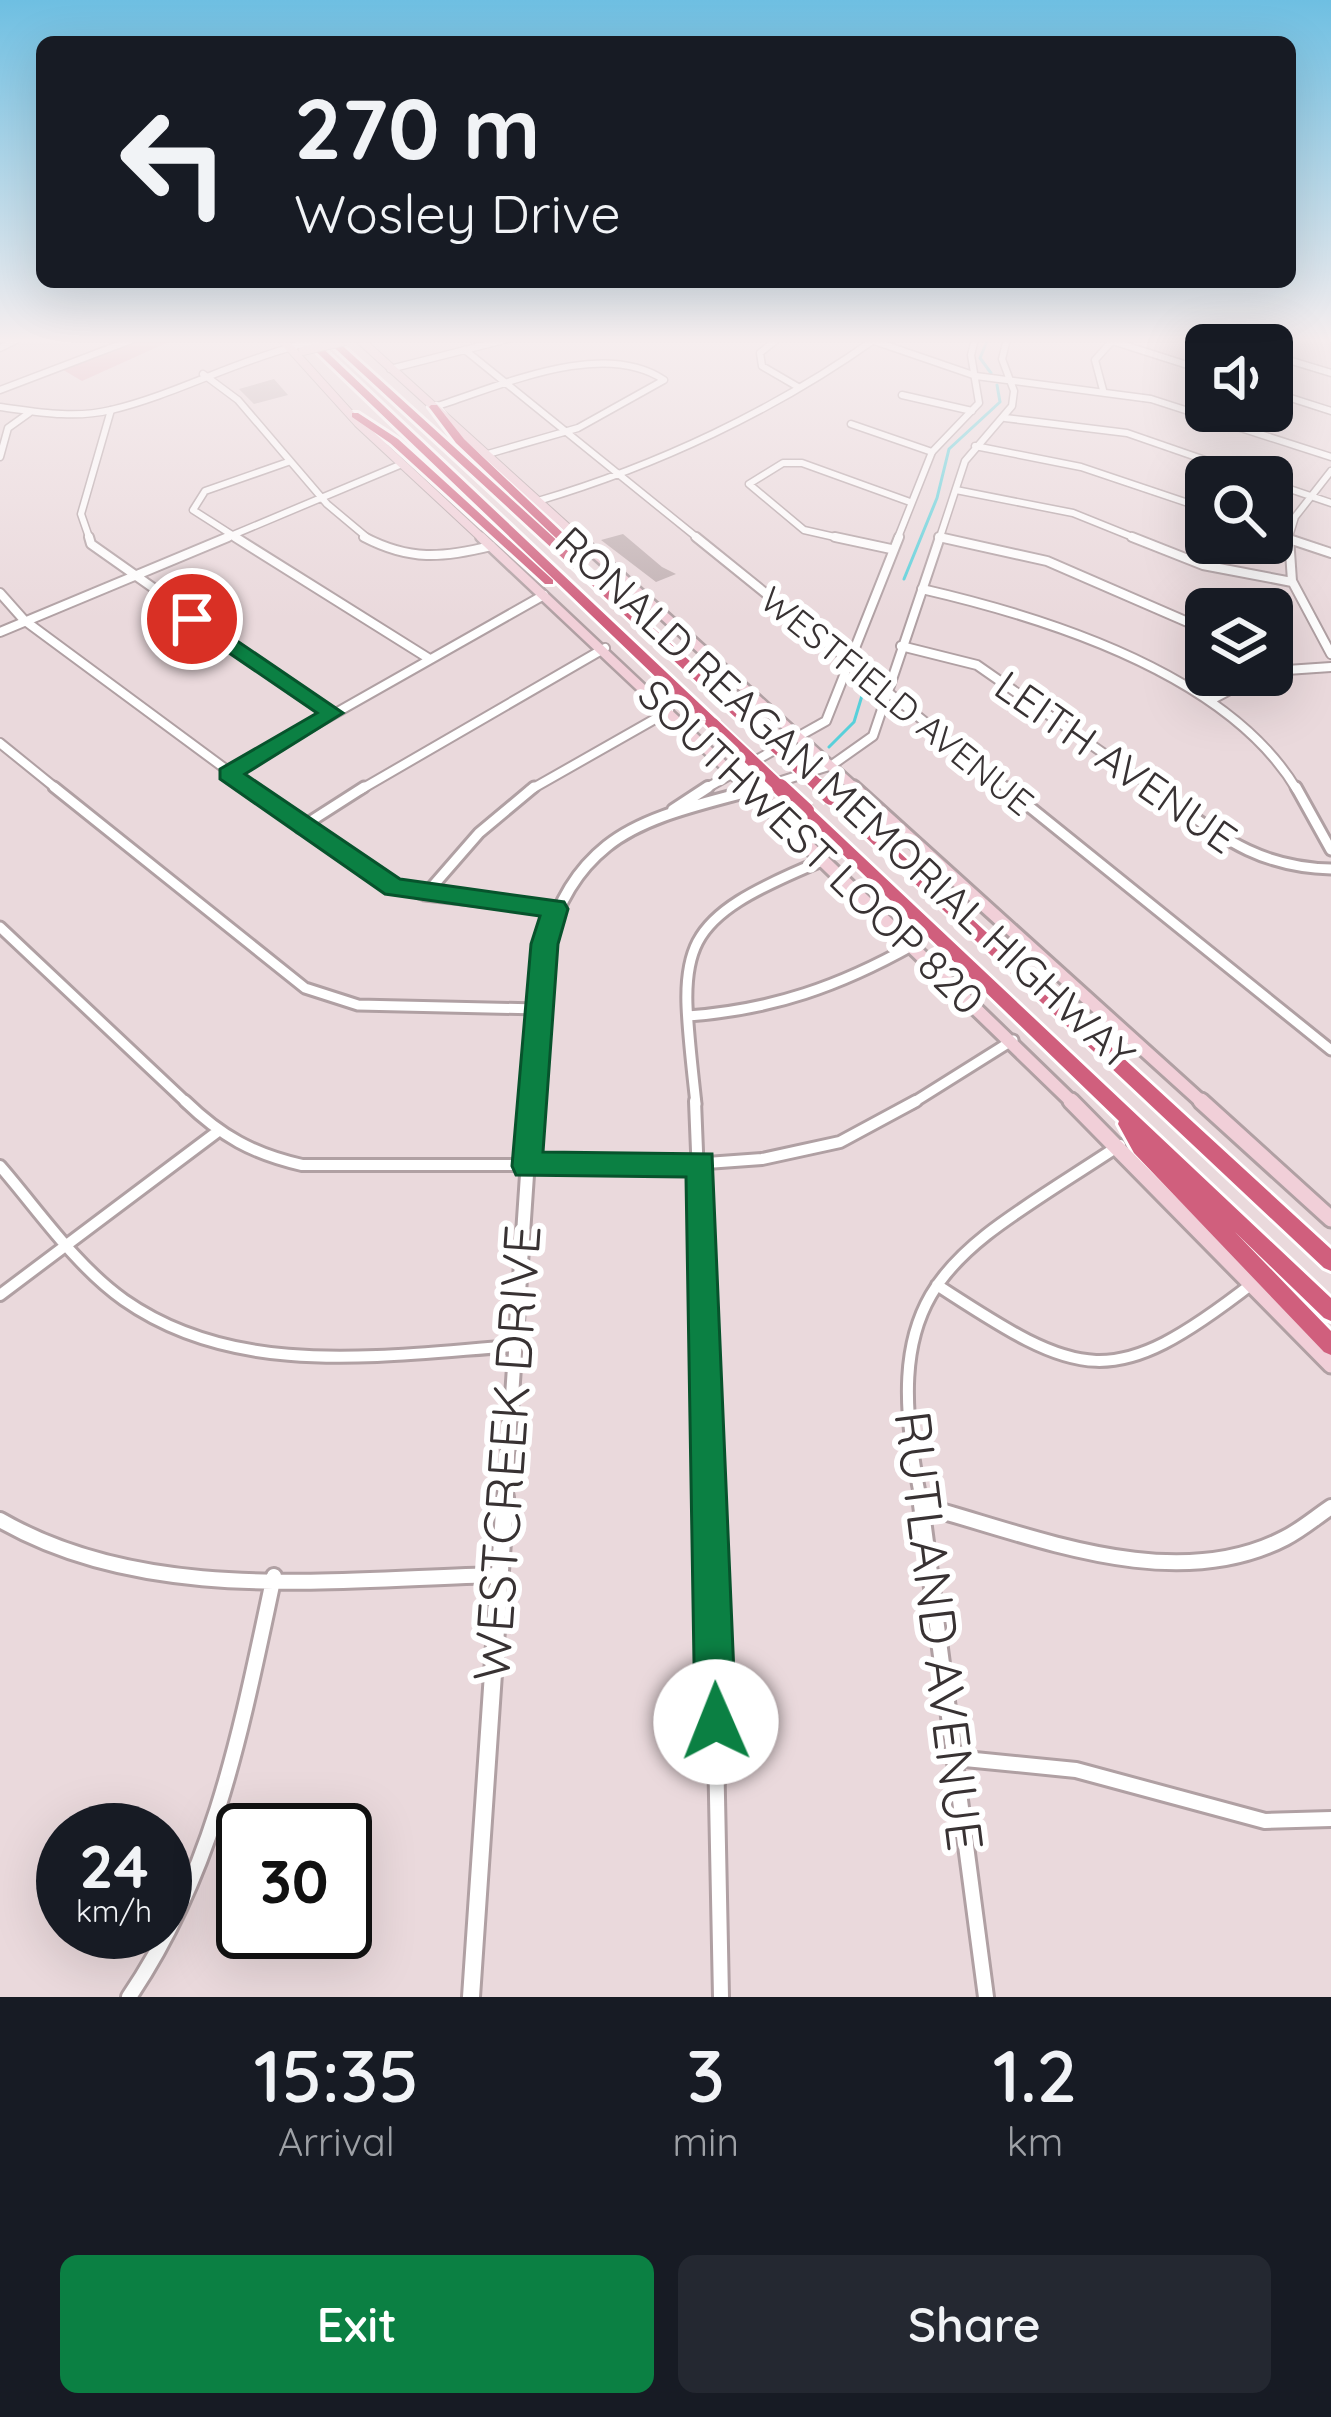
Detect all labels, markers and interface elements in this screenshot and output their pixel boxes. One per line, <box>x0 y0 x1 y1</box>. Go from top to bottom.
text: 270 m <box>294 75 540 180</box>
icon: left <box>96 84 252 240</box>
text: Wosley Drive <box>294 179 621 247</box>
map controls <box>1185 324 1293 696</box>
button: sound <box>1185 324 1293 432</box>
button: search <box>1185 456 1293 564</box>
street label: RONALD REAGAN MEMORIAL HIGHWAY <box>545 515 1146 1081</box>
pin <box>141 568 243 670</box>
street label: WESTFIELD AVENUE <box>752 577 1043 825</box>
icon: arrive <box>159 586 225 652</box>
button: layers <box>1185 588 1293 696</box>
street label: LEITH AVENUE <box>985 659 1247 865</box>
street label: SOUTHWEST LOOP 820 <box>628 668 995 1025</box>
street label: WESTCREEK DRIVE <box>458 1223 554 1683</box>
street label: RUTLAND AVENUE <box>881 1407 999 1854</box>
position arrow <box>653 1659 779 1785</box>
speed limit sign: 30 <box>216 1803 372 1959</box>
text: 24 <box>79 1828 149 1903</box>
text: km/h <box>76 1892 152 1930</box>
text: 15:35 <box>254 2030 419 2120</box>
text: 3 <box>687 2030 725 2120</box>
text: 1.2 <box>993 2030 1077 2120</box>
text: Arrival <box>278 2117 395 2166</box>
text: min <box>673 2117 739 2166</box>
text: km <box>1007 2117 1063 2166</box>
button: Exit <box>60 2255 654 2393</box>
button: Share <box>678 2255 1271 2393</box>

